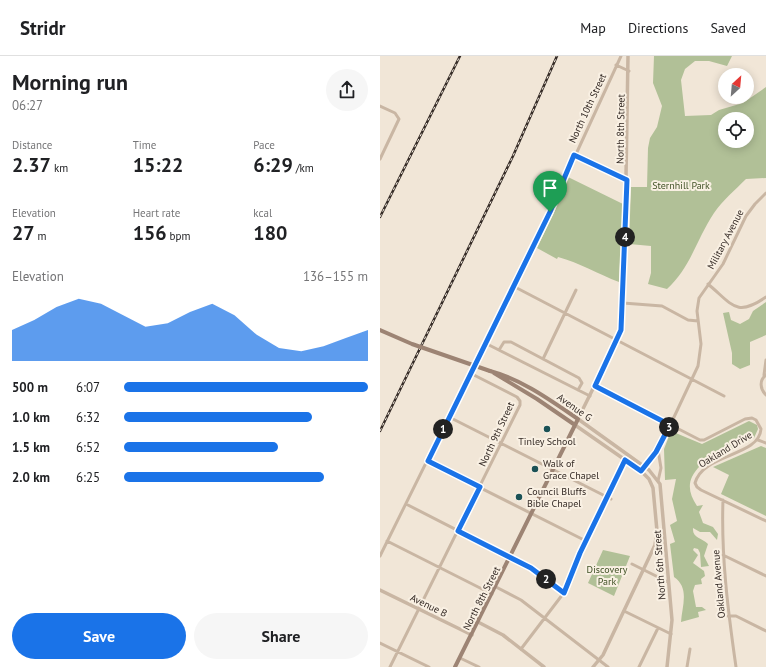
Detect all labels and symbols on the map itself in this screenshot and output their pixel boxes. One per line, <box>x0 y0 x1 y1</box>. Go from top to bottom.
north arrow <box>718 68 754 104</box>
street label: North 10th Street <box>566 71 610 145</box>
street label: North 8th Street <box>613 93 628 164</box>
pin <box>533 171 567 212</box>
park label: Sternhill Park <box>652 179 710 192</box>
street label: Military Avenue <box>704 207 747 271</box>
pin: 4 <box>615 227 635 247</box>
street label: Avenue G <box>555 391 595 424</box>
street label: North 9th Street <box>476 399 517 469</box>
pin: 3 <box>659 417 679 437</box>
pin: 1 <box>433 419 453 439</box>
marker: Tinley School <box>542 424 552 434</box>
street label: Oakland Drive <box>696 428 754 471</box>
place label: Tinley School <box>518 435 576 448</box>
place label: Walk of Grace Chapel <box>543 457 599 482</box>
marker: Walk of Grace Chapel <box>530 464 540 474</box>
place label: Council Bluffs Bible Chapel <box>527 485 586 510</box>
marker: Council Bluffs Bible Chapel <box>514 492 524 502</box>
street label: North 6th Street <box>651 529 668 600</box>
street label: Oakland Avenue <box>709 549 728 619</box>
park label: Discovery Park <box>587 563 628 588</box>
street label: North 8th Street <box>460 564 503 632</box>
pin: 2 <box>536 569 556 589</box>
street label: Avenue B <box>408 591 450 620</box>

